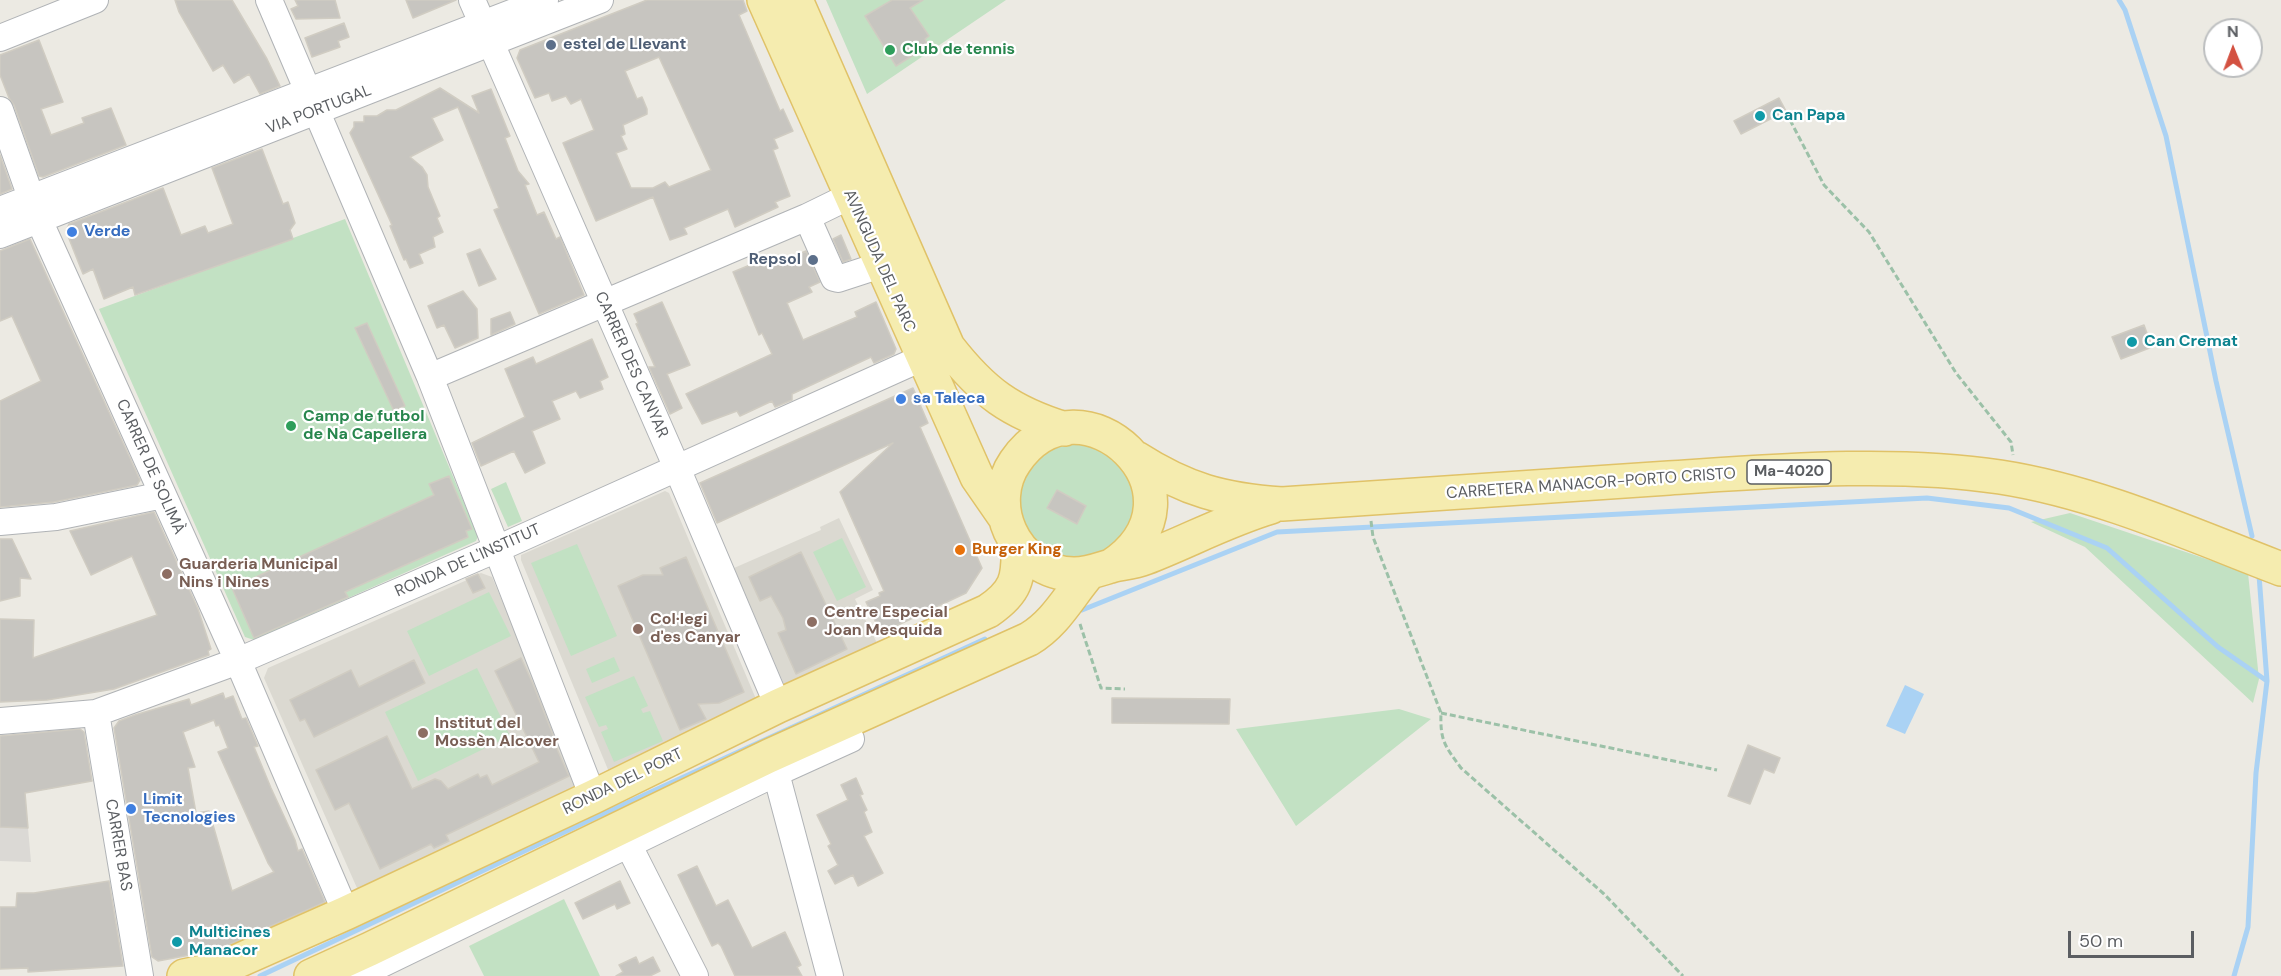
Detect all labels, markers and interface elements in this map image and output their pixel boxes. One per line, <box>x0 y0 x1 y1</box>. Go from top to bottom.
north arrow <box>2203 18 2263 78</box>
text: N <box>2227 21 2239 42</box>
place label: estel de Llevant <box>563 35 686 55</box>
marker: estel de Llevant <box>544 38 558 52</box>
place label: Club de tennis <box>902 40 1015 60</box>
marker: Club de tennis <box>883 43 897 57</box>
street label: VIA PORTUGAL <box>264 81 374 139</box>
place label: Can Papa <box>1772 106 1845 126</box>
marker: Can Papa <box>1753 109 1767 123</box>
street label: AVINGUDA DEL PARC <box>839 187 919 335</box>
place label: Verde <box>84 222 131 242</box>
marker: Verde <box>65 225 79 239</box>
place label: Repsol <box>749 250 801 270</box>
marker: Repsol <box>806 253 820 267</box>
street label: CARRER DES CANYAR <box>590 289 672 441</box>
place label: Can Cremat <box>2144 332 2238 352</box>
marker: Can Cremat <box>2125 335 2139 349</box>
place label: sa Taleca <box>913 389 985 409</box>
marker: sa Taleca <box>894 392 908 406</box>
street label: CARRER DE SOLIMÀ <box>112 396 188 538</box>
place label: Camp de futbol de Na Capellera <box>303 407 427 445</box>
marker: Camp de futbol de Na Capellera <box>284 419 298 433</box>
road number: Ma-4020 <box>1747 460 1831 484</box>
street label: CARRETERA MANACOR-PORTO CRISTO <box>1446 464 1736 504</box>
street label: RONDA DE L'INSTITUT <box>392 520 544 602</box>
place label: Burger King <box>972 540 1062 560</box>
marker: Burger King <box>953 543 967 557</box>
place label: Guarderia Municipal Nins i Nines <box>179 555 338 593</box>
marker: Guarderia Municipal Nins i Nines <box>160 567 174 581</box>
place label: Centre Especial Joan Mesquida <box>824 603 948 641</box>
place label: Col·legi d'es Canyar <box>650 610 740 648</box>
marker: Centre Especial Joan Mesquida <box>805 615 819 629</box>
marker: Col·legi d'es Canyar <box>631 622 645 636</box>
place label: Institut del Mossèn Alcover <box>435 714 559 752</box>
marker: Institut del Mossèn Alcover <box>416 726 430 740</box>
street label: RONDA DEL PORT <box>560 745 686 819</box>
place label: Limit Tecnologies <box>143 790 236 828</box>
street label: CARRER BAS <box>100 798 136 892</box>
marker: Limit Tecnologies <box>124 802 138 816</box>
scale bar <box>2071 919 2197 957</box>
place label: Multicines Manacor <box>189 923 271 961</box>
text: 50 m <box>2079 929 2123 953</box>
marker: Multicines Manacor <box>170 935 184 949</box>

